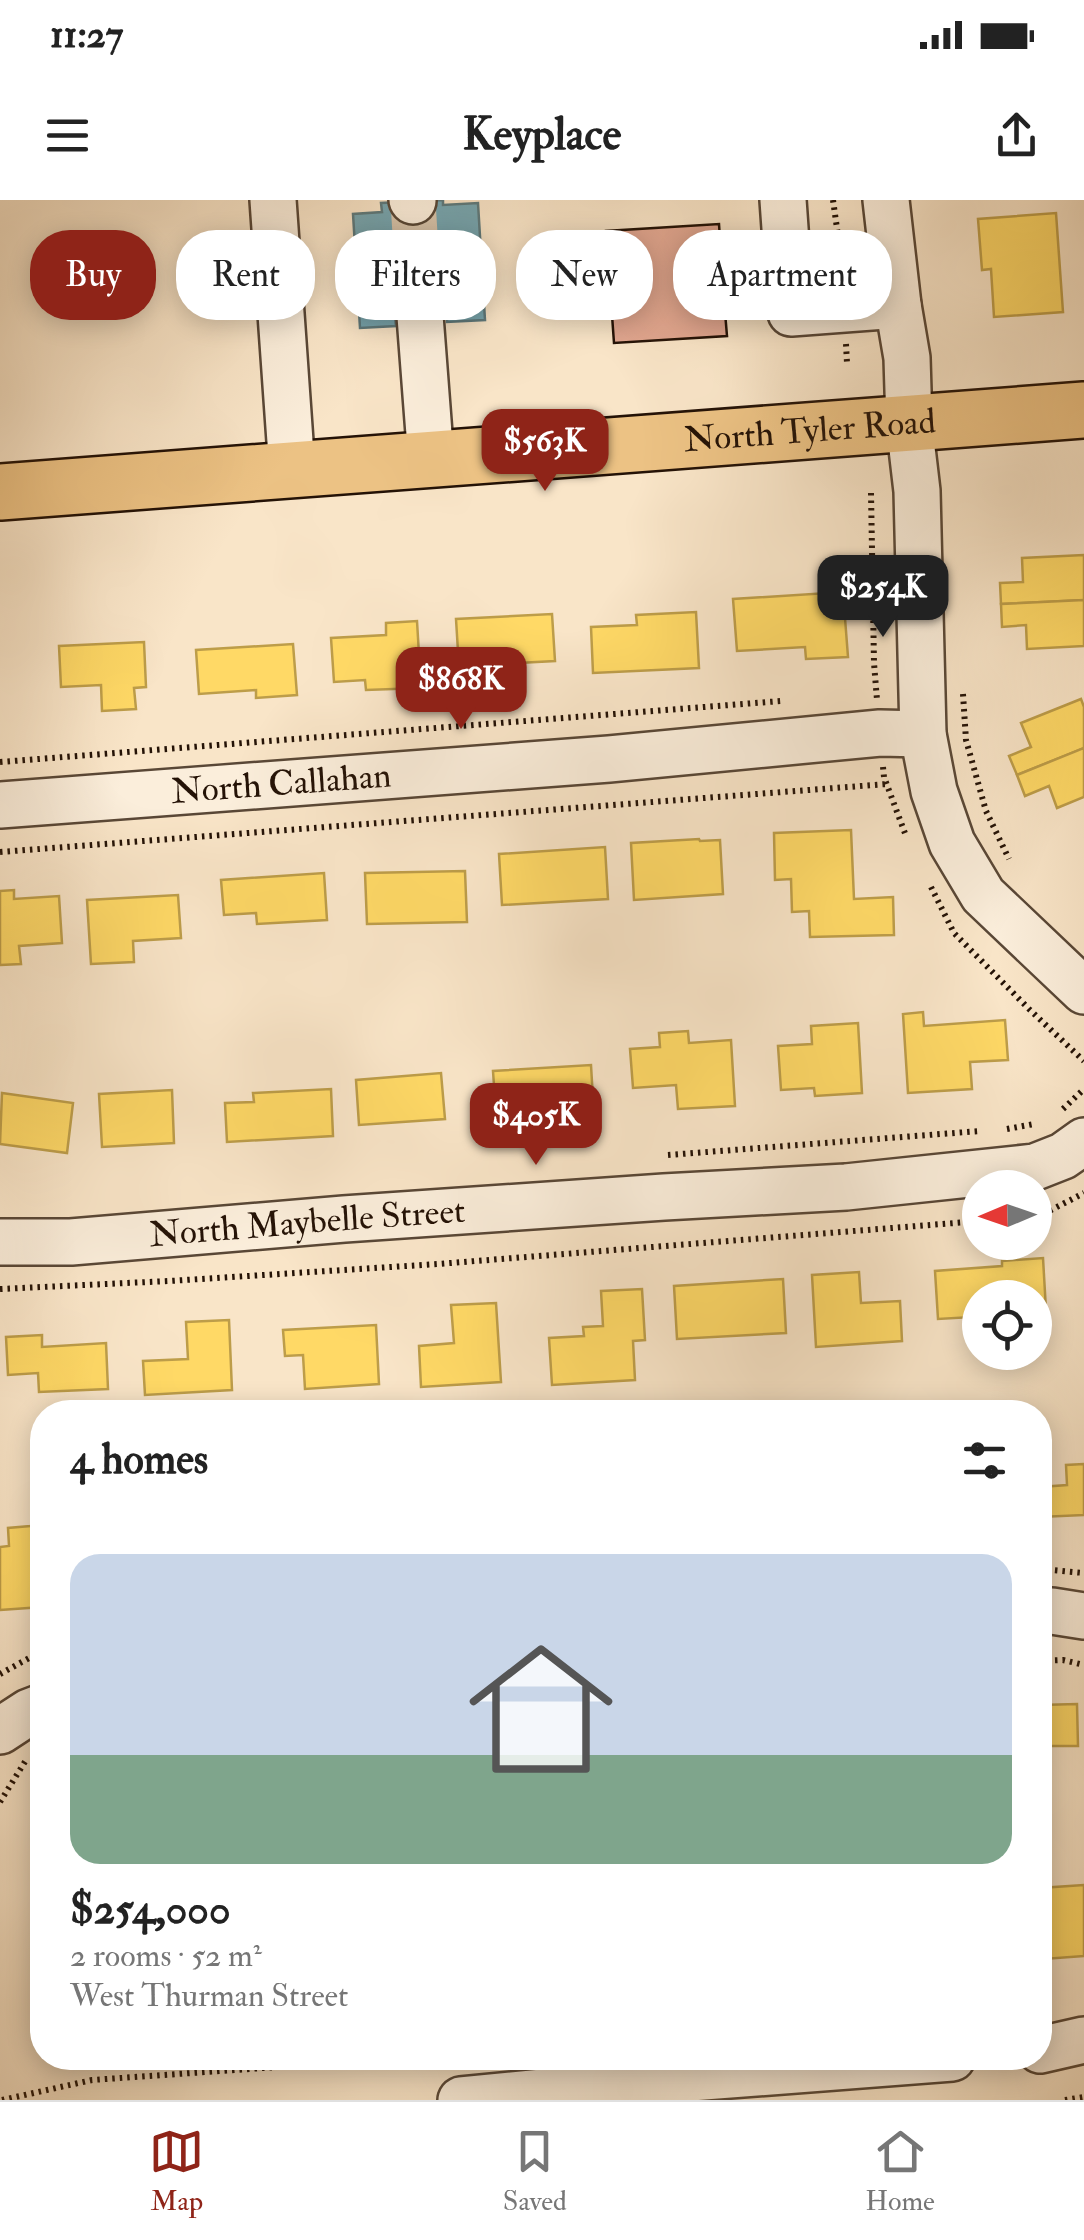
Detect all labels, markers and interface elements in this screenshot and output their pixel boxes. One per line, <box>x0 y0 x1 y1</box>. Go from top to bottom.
text: 11:27 <box>50 11 123 59</box>
text: Keyplace <box>463 107 621 163</box>
icon: menu <box>40 108 95 163</box>
icon: share <box>989 108 1044 163</box>
chip: Buy <box>30 230 156 320</box>
chip: Rent <box>176 230 315 320</box>
chip: Filters <box>335 230 496 320</box>
chip: New <box>516 230 653 320</box>
chip: Apartment <box>673 230 892 320</box>
street label: North Tyler Road <box>682 399 937 462</box>
pin: $563K <box>475 409 615 494</box>
text: $563K <box>504 421 586 461</box>
pin: $254K <box>813 555 953 640</box>
text: $254K <box>839 567 927 607</box>
pin: $868K <box>391 647 531 732</box>
text: $868K <box>418 659 504 699</box>
street label: North Callahan <box>170 754 393 814</box>
pin: $405K <box>466 1083 606 1168</box>
text: $405K <box>492 1095 580 1135</box>
north arrow <box>962 1170 1052 1260</box>
map controls <box>962 1170 1052 1370</box>
street label: North Maybelle Street <box>148 1189 467 1257</box>
button: locate <box>962 1280 1052 1370</box>
icon: filters <box>957 1433 1012 1488</box>
text: 4 homes <box>70 1434 208 1486</box>
icon: home <box>451 1619 631 1799</box>
text: $254,000 <box>70 1884 230 1936</box>
text: 2 rooms · 52 m² <box>70 1936 262 1976</box>
text: West Thurman Street <box>70 1976 348 2016</box>
tab: Map <box>149 2124 204 2219</box>
tab: Saved <box>503 2124 567 2219</box>
tab: Home <box>865 2124 935 2219</box>

